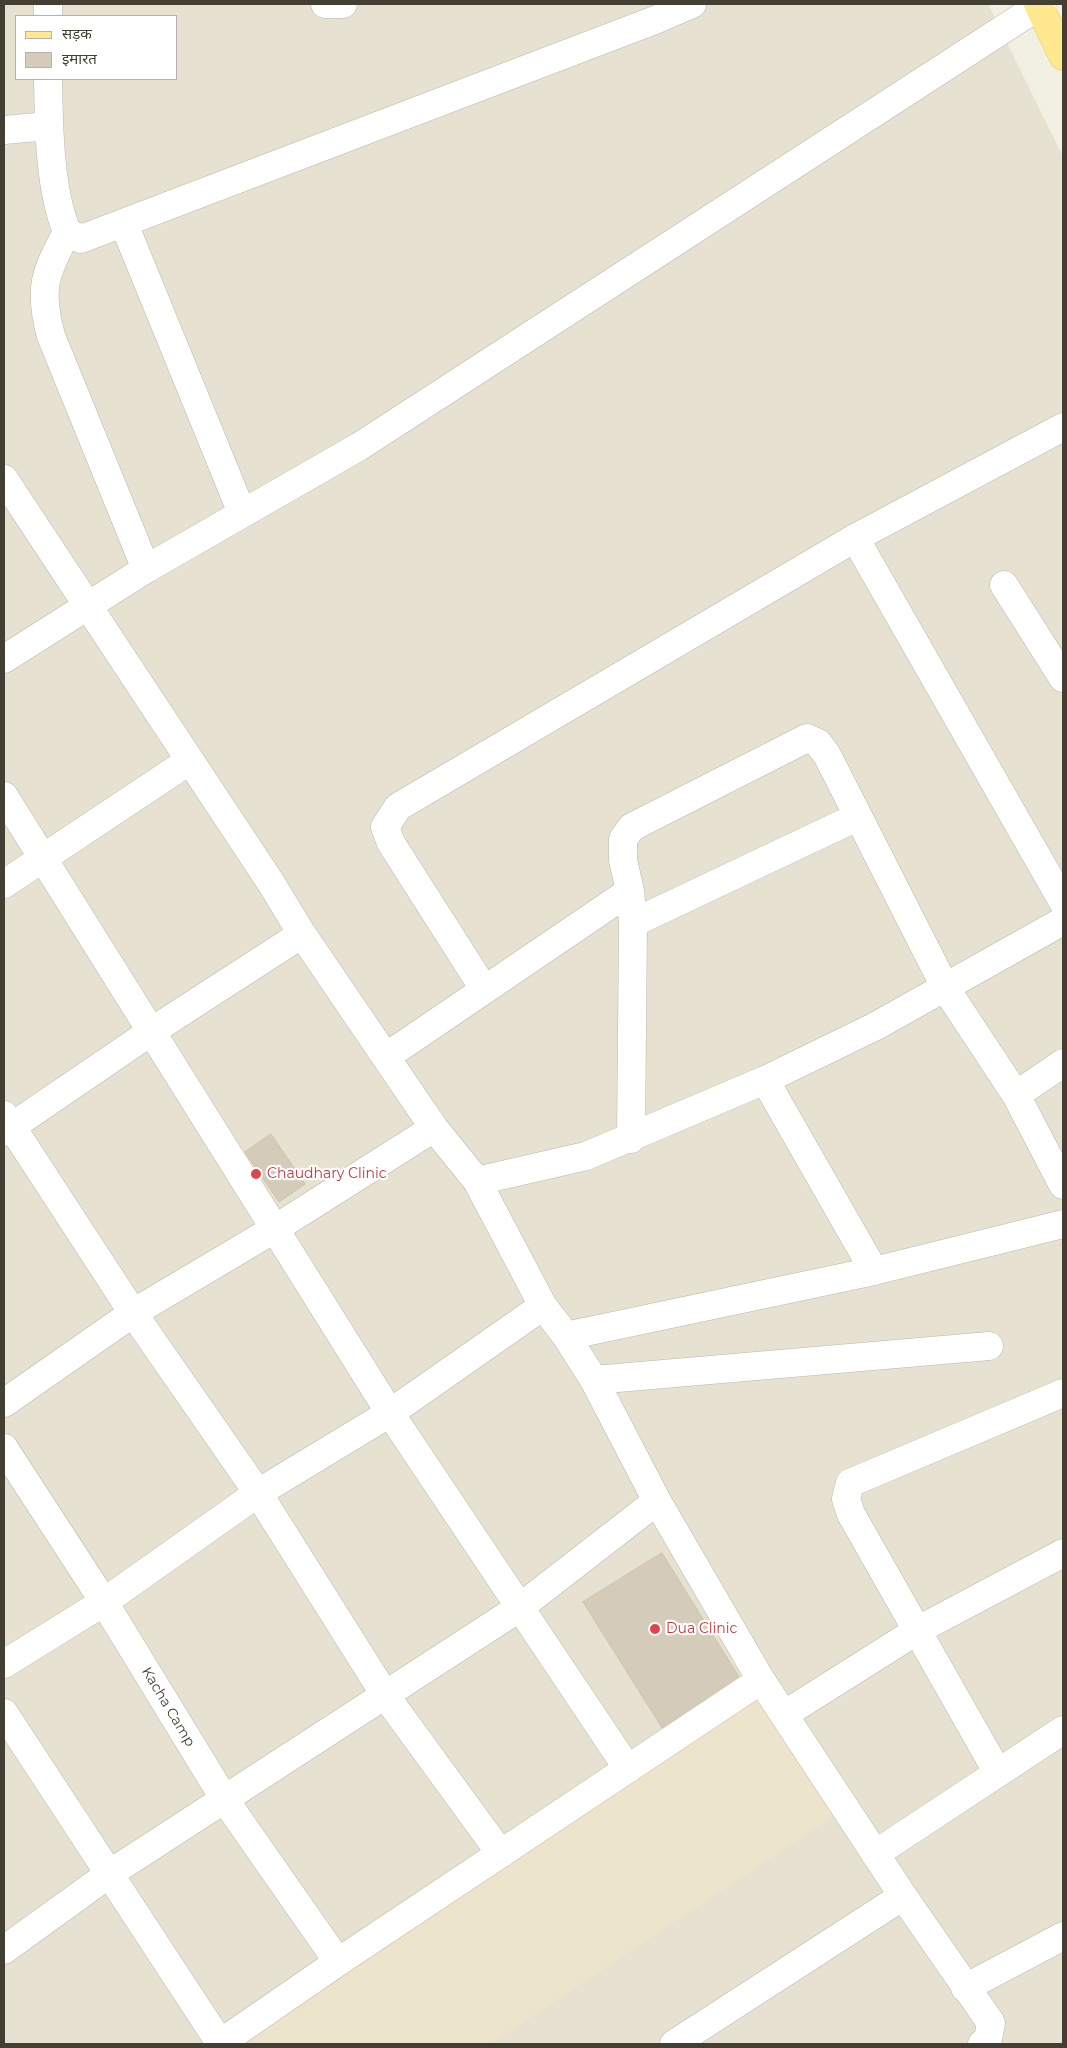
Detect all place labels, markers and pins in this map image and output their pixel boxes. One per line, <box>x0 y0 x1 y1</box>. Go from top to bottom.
place label: Chaudhary Clinic <box>267 1166 387 1182</box>
marker: Chaudhary Clinic <box>249 1167 263 1181</box>
place label: Dua Clinic <box>666 1621 737 1637</box>
marker: Dua Clinic <box>648 1622 662 1636</box>

